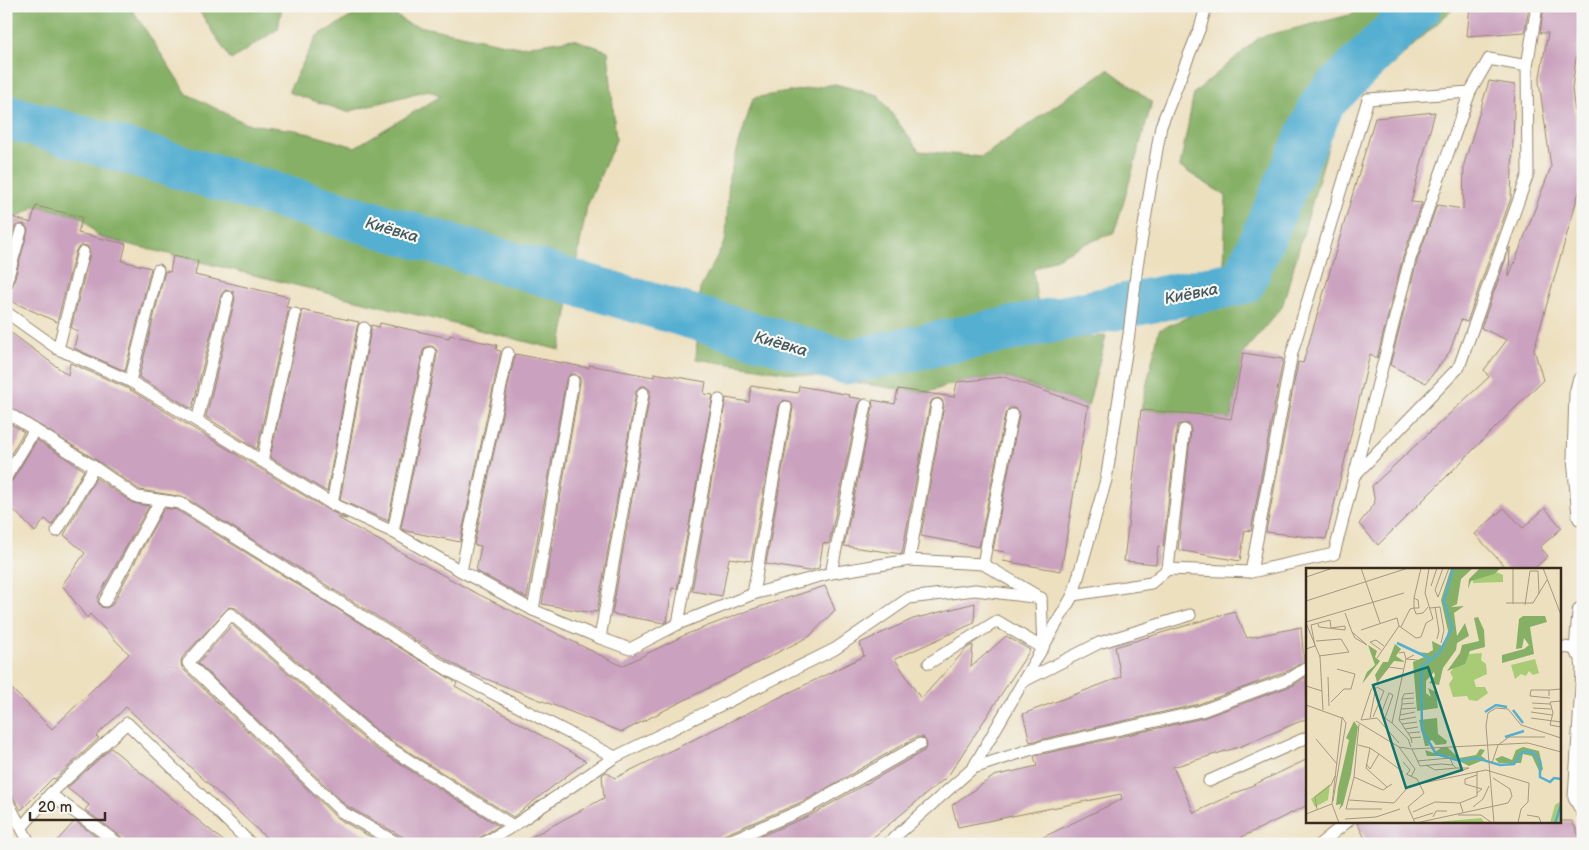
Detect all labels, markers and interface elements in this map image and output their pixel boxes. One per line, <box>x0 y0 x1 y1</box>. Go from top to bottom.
water label: Киёвка <box>363 214 420 247</box>
water label: Киёвка <box>1163 280 1220 309</box>
water label: Киёвка <box>752 328 809 361</box>
inset map <box>1306 568 1562 822</box>
scale bar <box>30 790 105 822</box>
text: 20 m <box>38 798 72 817</box>

